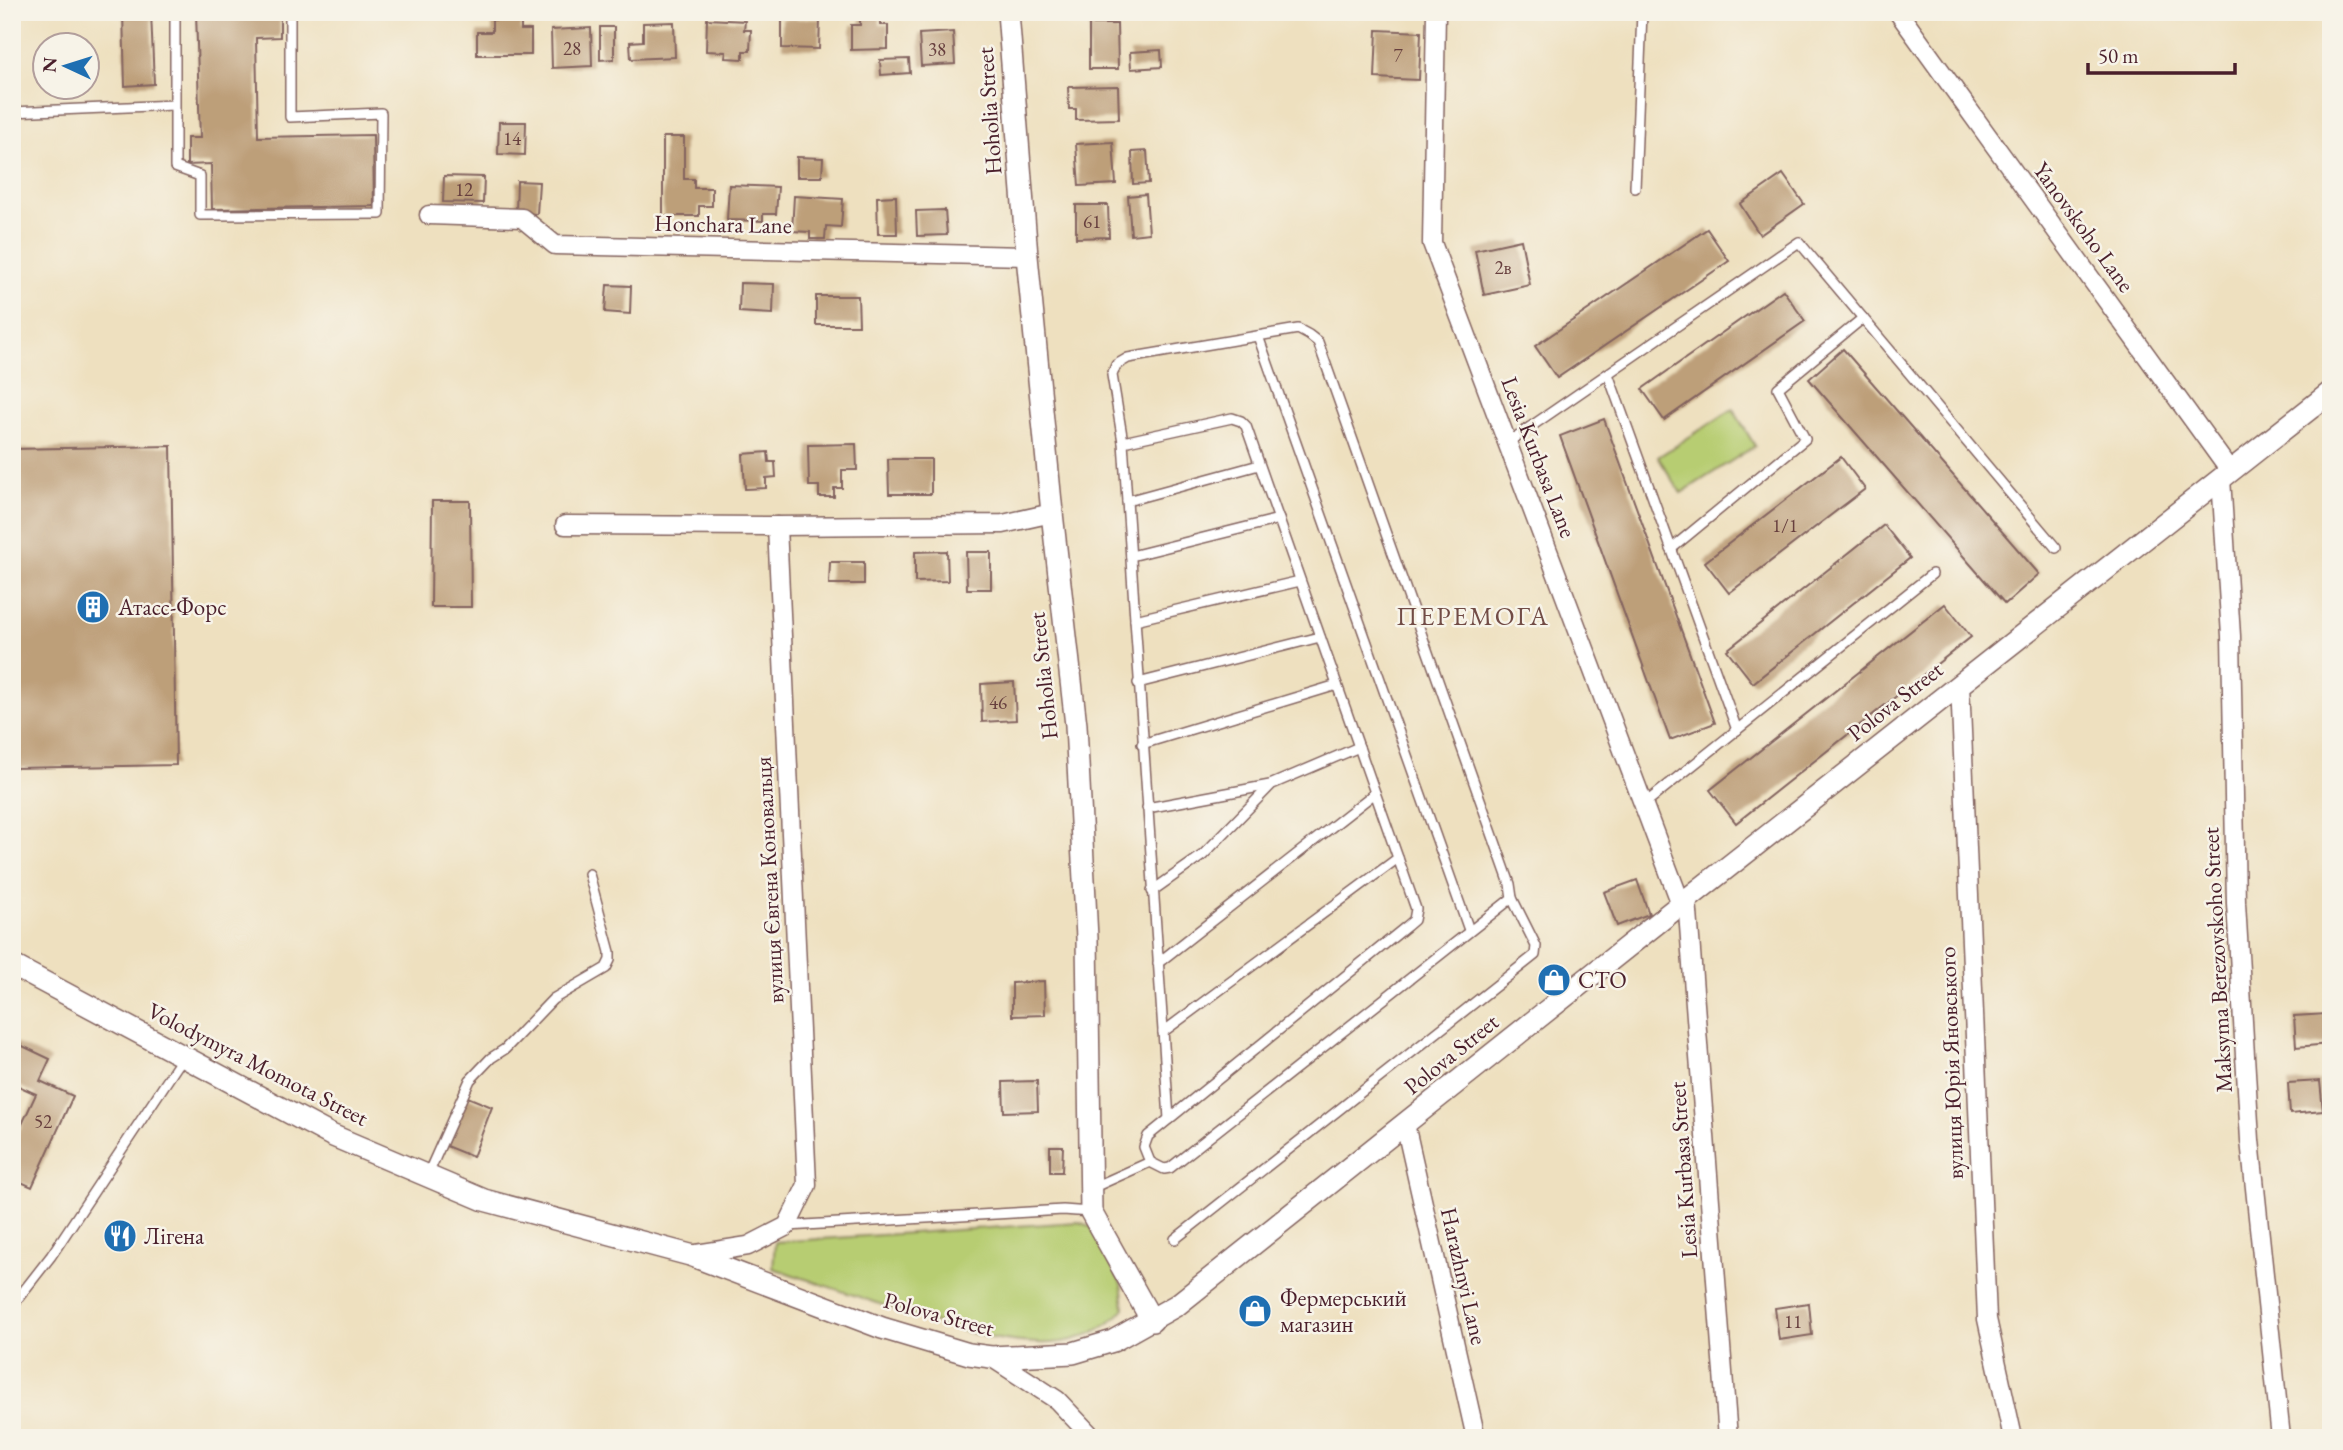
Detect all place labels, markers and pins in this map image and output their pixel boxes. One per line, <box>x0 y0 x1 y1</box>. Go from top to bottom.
building icon: Атасс-Форс <box>74 588 112 626</box>
place label: Атасс-Форс <box>117 592 227 622</box>
shop icon: СТО <box>1535 961 1573 999</box>
place label: СТО <box>1578 965 1627 995</box>
restaurant icon: Лігена <box>101 1217 139 1255</box>
place label: Лігена <box>144 1221 205 1251</box>
place label: Фермерський магазин <box>1280 1283 1407 1339</box>
shop icon: Фермерський магазин <box>1236 1292 1274 1330</box>

